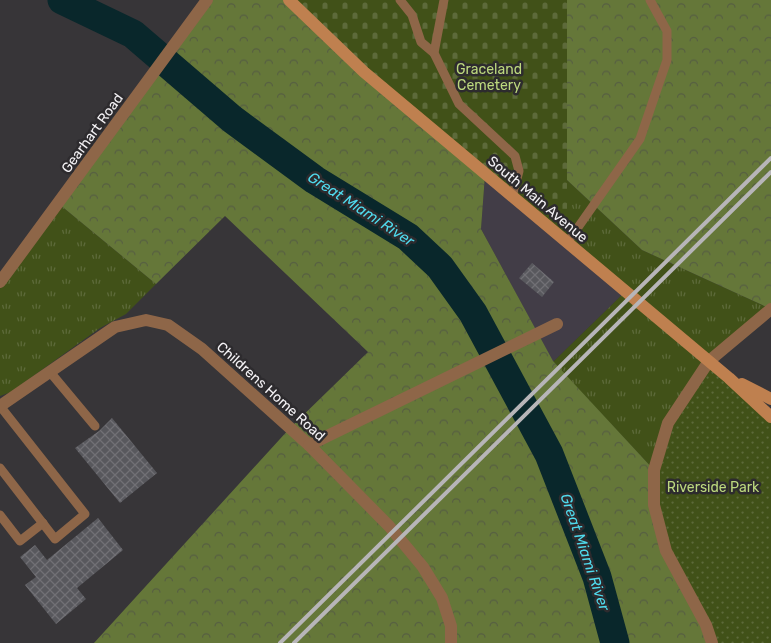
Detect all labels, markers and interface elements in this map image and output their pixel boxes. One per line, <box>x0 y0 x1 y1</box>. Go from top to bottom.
park label: Graceland Cemetery <box>456 61 522 94</box>
street label: Gearhart Road <box>58 90 127 176</box>
street label: South Main Avenue <box>484 153 591 246</box>
water label: Great Miami River <box>304 168 419 251</box>
street label: Childrens Home Road <box>213 338 328 445</box>
park label: Riverside Park <box>667 479 760 496</box>
water label: Great Miami River <box>556 491 614 614</box>

